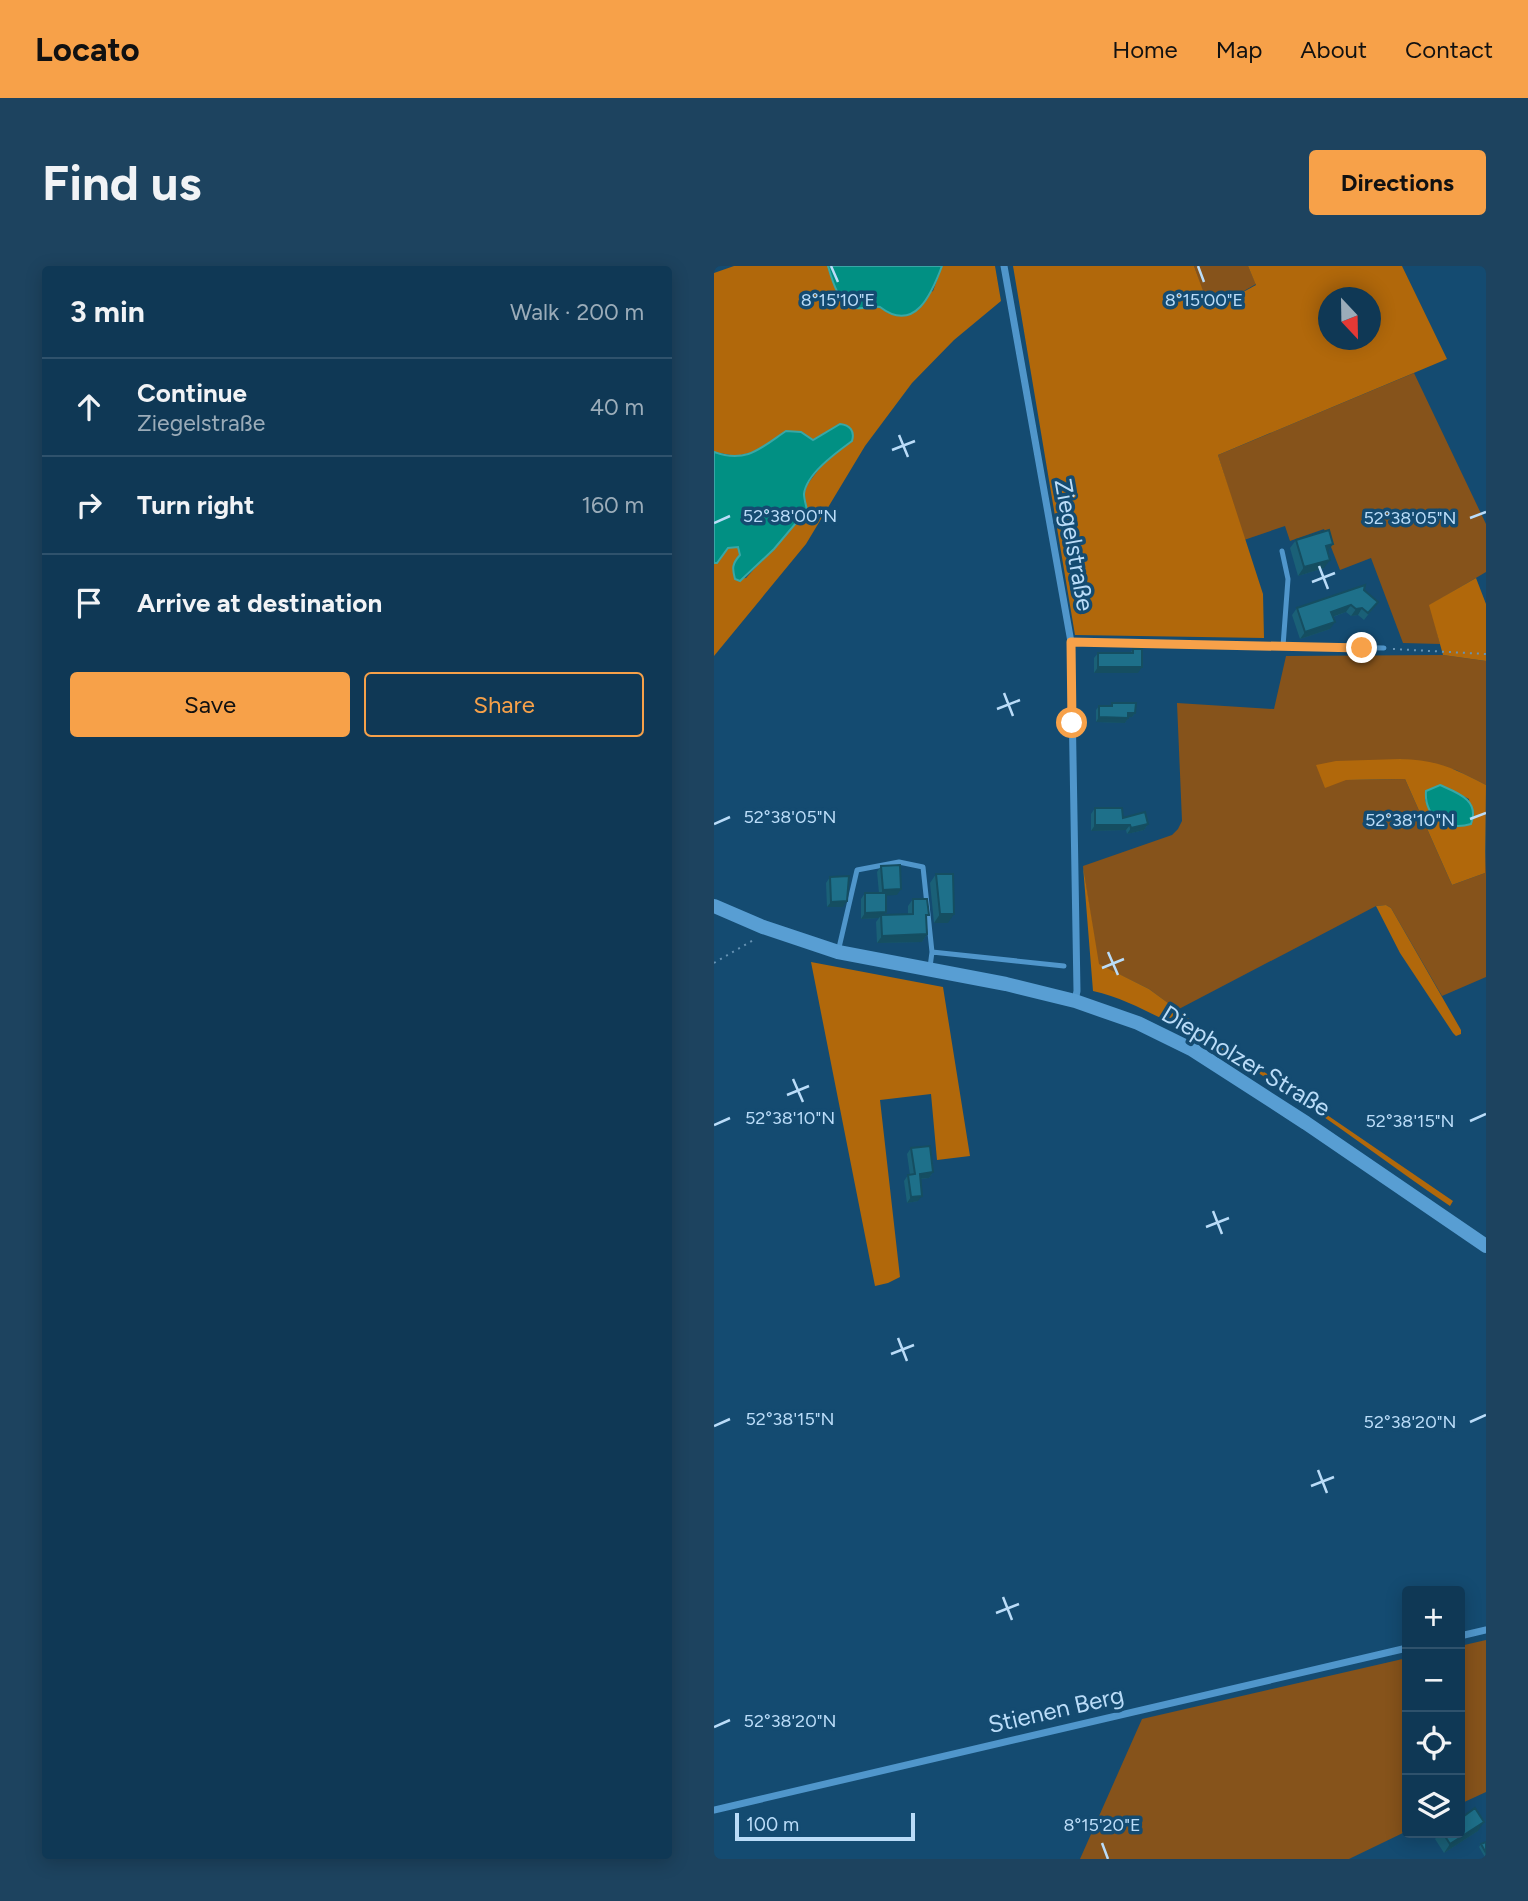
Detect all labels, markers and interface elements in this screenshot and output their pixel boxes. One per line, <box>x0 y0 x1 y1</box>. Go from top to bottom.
text: Locato <box>35 30 140 69</box>
text: Home <box>1112 35 1178 64</box>
text: Map <box>1216 35 1262 64</box>
text: About <box>1300 35 1367 64</box>
text: Contact <box>1405 35 1493 64</box>
button: Directions <box>1309 150 1486 215</box>
text: Find us <box>42 153 201 212</box>
north arrow <box>1318 287 1381 350</box>
text: 8°15'10"E <box>801 289 875 311</box>
text: 8°15'00"E <box>1165 289 1243 311</box>
text: 3 min <box>70 293 145 330</box>
text: Walk · 200 m <box>510 298 644 326</box>
text: Continue <box>137 377 247 409</box>
icon: ahead <box>70 388 108 426</box>
text: 40 m <box>590 393 644 421</box>
text: Ziegelstraße <box>137 409 265 437</box>
street label: Ziegelstraße <box>1049 477 1100 613</box>
icon: right <box>70 486 108 524</box>
text: Turn right <box>137 489 254 521</box>
text: 160 m <box>581 491 644 519</box>
text: 52°38'00"N <box>743 505 837 527</box>
text: 52°38'05"N <box>1363 507 1457 529</box>
icon: arrive <box>70 584 108 622</box>
text: Arrive at destination <box>137 587 382 619</box>
route end <box>1346 632 1377 663</box>
button: Save <box>70 672 350 737</box>
button: Share <box>364 672 644 737</box>
route start <box>1056 707 1087 738</box>
text: 52°38'05"N <box>743 806 837 828</box>
text: 52°38'10"N <box>1365 809 1455 831</box>
street label: Diepholzer Straße <box>1157 999 1336 1122</box>
text: 52°38'10"N <box>745 1107 835 1129</box>
text: 52°38'15"N <box>1366 1110 1454 1132</box>
text: 52°38'15"N <box>746 1408 834 1430</box>
text: 52°38'20"N <box>1364 1411 1456 1433</box>
map controls <box>1402 1586 1465 1838</box>
button: + <box>1402 1586 1465 1649</box>
button: − <box>1402 1649 1465 1712</box>
street label: Stienen Berg <box>985 1680 1127 1739</box>
text: 52°38'20"N <box>744 1710 836 1732</box>
button: locate <box>1402 1712 1465 1775</box>
button: layers <box>1402 1775 1465 1838</box>
scale bar <box>735 1810 915 1842</box>
text: 100 m <box>746 1813 799 1836</box>
text: 8°15'20"E <box>1063 1814 1141 1836</box>

